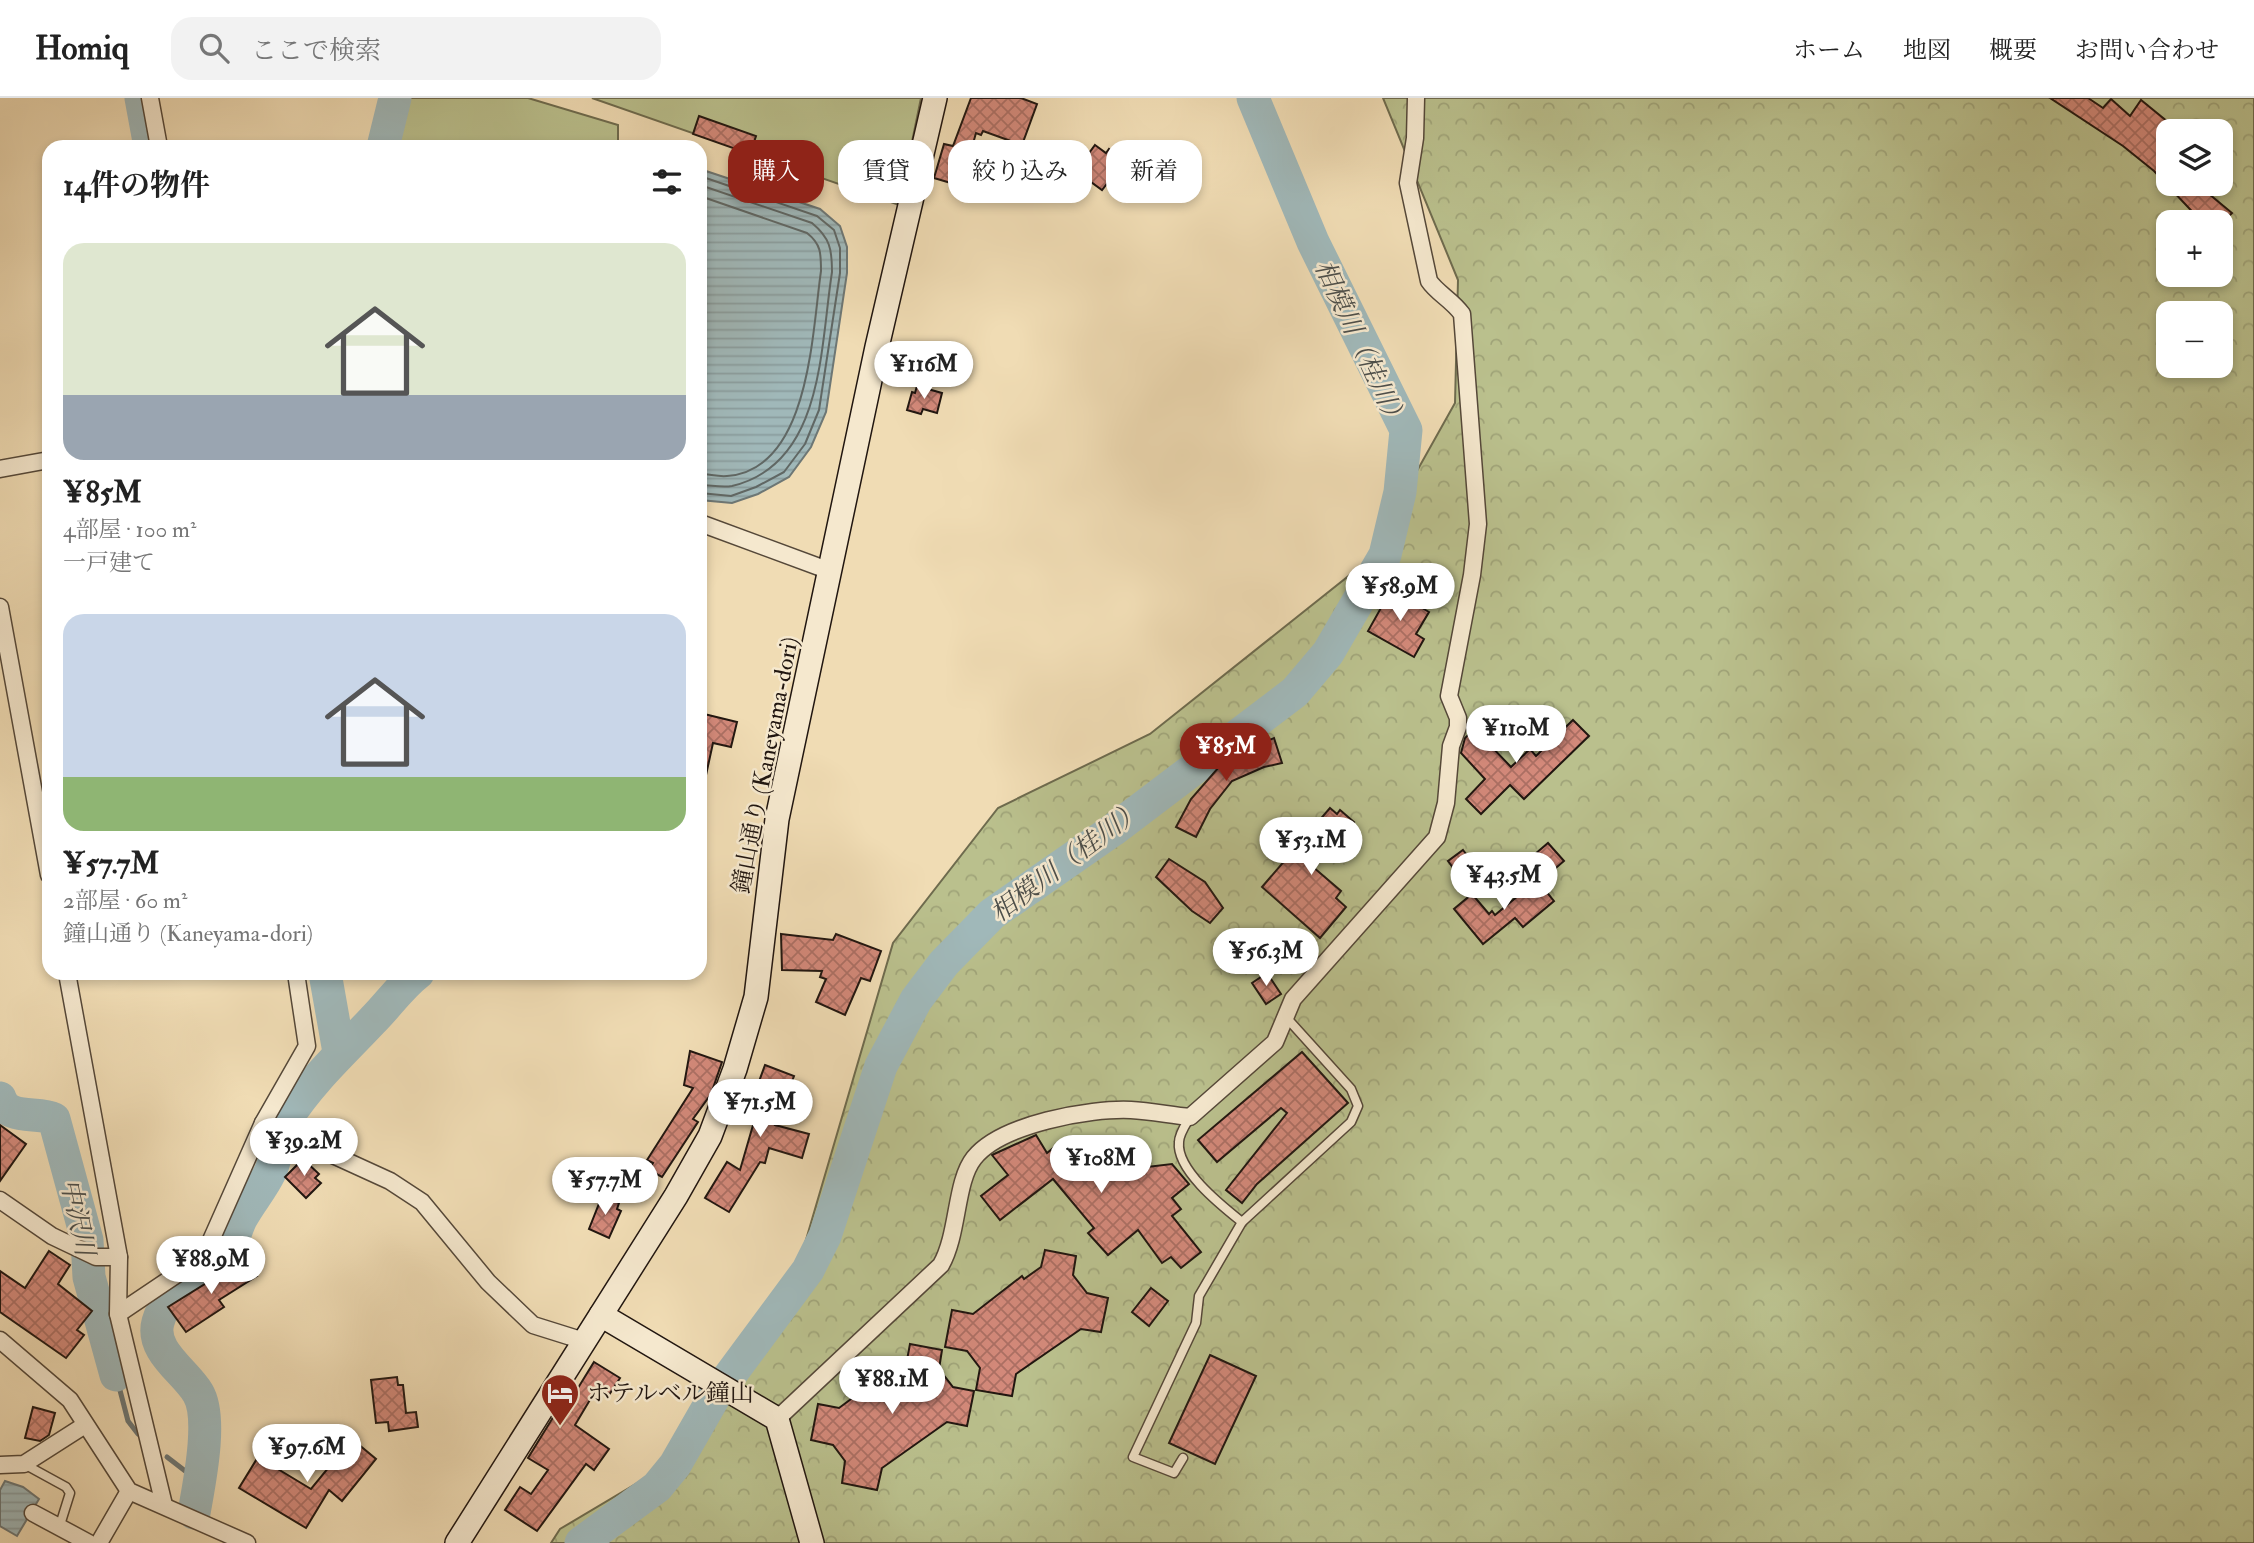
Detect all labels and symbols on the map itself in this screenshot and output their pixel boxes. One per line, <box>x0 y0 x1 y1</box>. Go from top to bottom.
water label: 相模川（桂川） <box>1307 255 1413 434</box>
pin: ¥116M <box>875 342 973 401</box>
pin: ¥58.9M <box>1343 564 1457 623</box>
street label: 鐘山通り (Kaneyama-dori) <box>725 634 806 896</box>
pin: ¥110M <box>1467 706 1565 765</box>
pin: ¥85M <box>1185 724 1267 783</box>
water label: 相模川（桂川） <box>984 794 1149 929</box>
pin: ¥53.1M <box>1254 818 1368 877</box>
pin: ¥43.5M <box>1447 852 1561 912</box>
pin: ¥56.3M <box>1209 928 1323 988</box>
pin: ¥71.5M <box>703 1080 817 1139</box>
pin: ¥39.2M <box>247 1118 361 1178</box>
pin: ¥108M <box>1052 1136 1150 1195</box>
pin: ¥57.7M <box>548 1158 662 1217</box>
water label: 中沢川 <box>53 1176 101 1262</box>
pin: ¥88.9M <box>154 1236 268 1296</box>
pin: ¥88.1M <box>835 1356 949 1416</box>
hotel icon: ホテルベル鐘山 <box>539 1372 581 1427</box>
place label: ホテルベル鐘山 <box>587 1378 754 1409</box>
pin: ¥97.6M <box>250 1424 364 1484</box>

